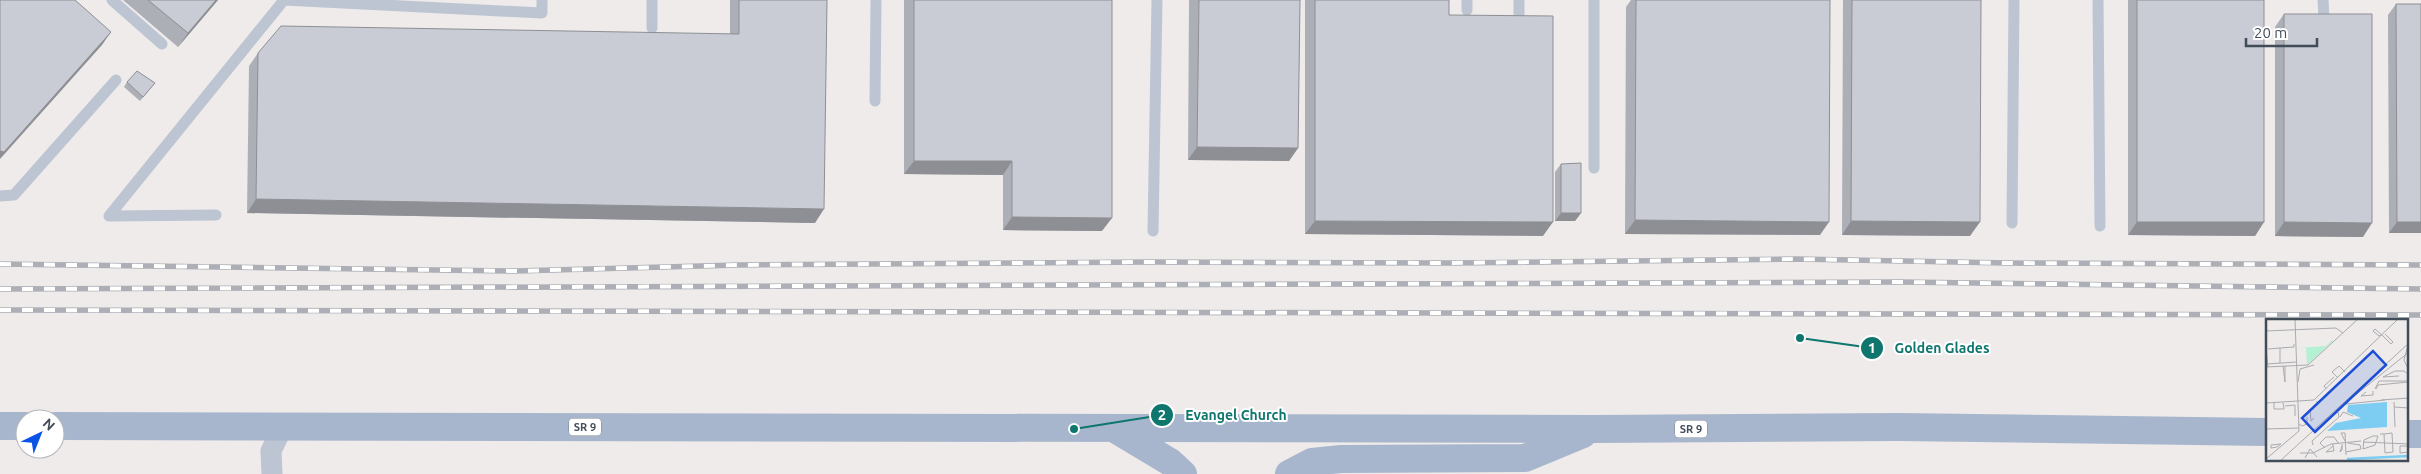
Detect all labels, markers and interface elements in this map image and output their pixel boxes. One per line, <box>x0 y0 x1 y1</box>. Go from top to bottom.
scale bar <box>2246 15 2317 47</box>
text: 20 m <box>2254 24 2287 41</box>
inset map <box>2266 319 2408 462</box>
callout: Golden Glades <box>1859 334 1999 363</box>
text: 1 <box>1868 339 1876 356</box>
text: Golden Glades <box>1894 340 1990 356</box>
callout: Evangel Church <box>1150 400 1296 429</box>
text: 2 <box>1158 406 1166 423</box>
text: Evangel Church <box>1185 407 1287 423</box>
north arrow <box>15 409 65 459</box>
text: N <box>40 415 58 434</box>
road number: SR 9 <box>569 418 601 436</box>
road number: SR 9 <box>1675 420 1707 438</box>

